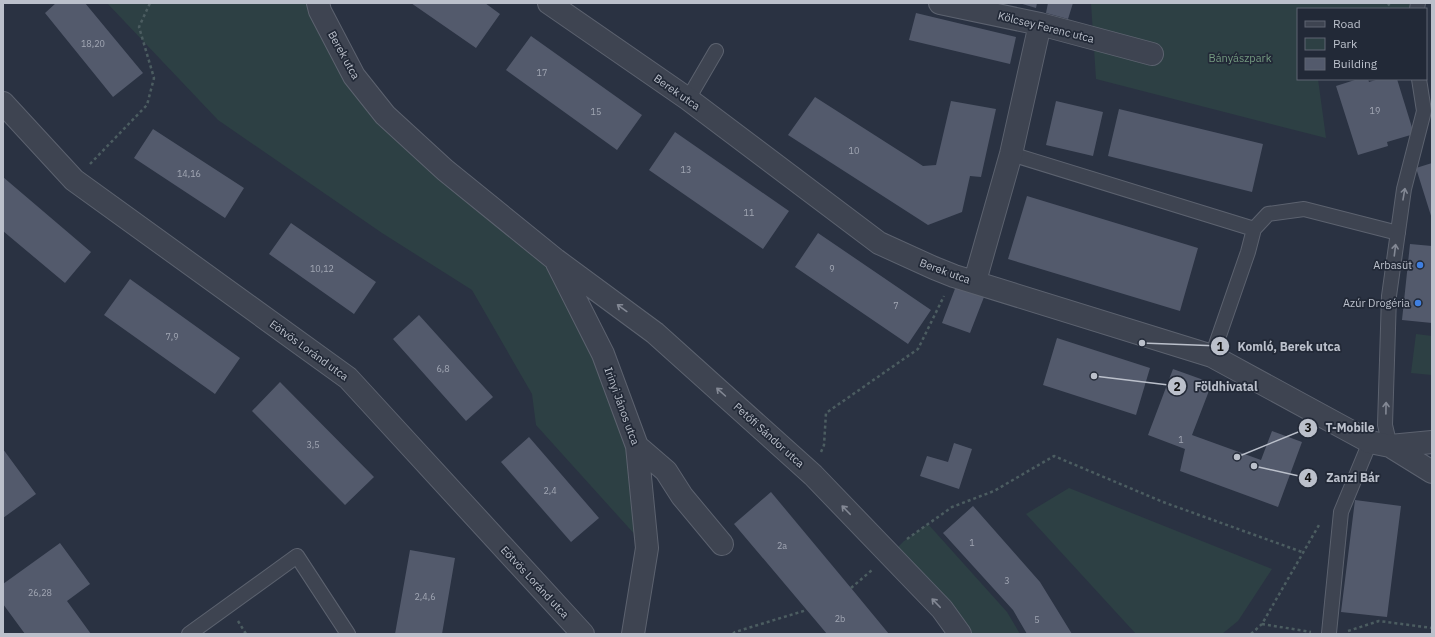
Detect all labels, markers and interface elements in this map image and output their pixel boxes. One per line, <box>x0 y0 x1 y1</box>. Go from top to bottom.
street label: Kölcsey Ferenc utca <box>996 8 1096 46</box>
legend <box>1297 8 1427 80</box>
text: Road <box>1333 16 1361 31</box>
street label: Berek utca <box>325 28 363 82</box>
text: Park <box>1333 36 1358 51</box>
house number: 18,20 <box>81 38 105 49</box>
park label: Bányászpark <box>1209 51 1272 65</box>
text: Building <box>1333 56 1378 71</box>
house number: 17 <box>537 67 547 78</box>
street label: Berek utca <box>651 71 703 113</box>
house number: 19 <box>1370 105 1380 116</box>
house number: 15 <box>591 106 601 117</box>
house number: 10 <box>849 145 859 156</box>
house number: 13 <box>681 164 691 175</box>
house number: 14,16 <box>177 168 201 179</box>
one-way arrow <box>1400 188 1408 201</box>
house number: 11 <box>744 207 754 218</box>
one-way arrow <box>1391 244 1399 257</box>
street label: Berek utca <box>918 255 972 287</box>
place label: Arbasüt <box>1373 258 1412 272</box>
marker: Arbasüt <box>1415 260 1425 270</box>
house number: 10,12 <box>310 263 334 274</box>
house number: 9 <box>829 263 835 274</box>
place label: Azúr Drogéria <box>1343 296 1410 310</box>
marker: Azúr Drogéria <box>1413 298 1423 308</box>
house number: 7 <box>893 300 899 311</box>
one-way arrow <box>616 304 627 312</box>
street label: Eötvös Loránd utca <box>267 317 351 383</box>
house number: 7,9 <box>165 331 179 342</box>
callout: Komló, Berek utca <box>1210 334 1349 358</box>
text: 1 <box>1216 339 1224 354</box>
text: Komló, Berek utca <box>1237 339 1341 354</box>
house number: 6,8 <box>436 363 450 374</box>
street label: Irinyi János utca <box>601 365 643 447</box>
callout: Földhivatal <box>1167 374 1266 398</box>
text: 2 <box>1173 379 1181 394</box>
text: Földhivatal <box>1194 379 1258 394</box>
one-way arrow <box>716 387 726 397</box>
street label: Petőfi Sándor utca <box>731 400 807 471</box>
one-way arrow <box>1382 402 1389 415</box>
callout: T-Mobile <box>1298 416 1383 440</box>
text: 3 <box>1304 420 1312 435</box>
text: T-Mobile <box>1325 420 1375 435</box>
house number: 1 <box>1178 434 1184 445</box>
house number: 3,5 <box>306 439 320 450</box>
callout: Zanzi Bár <box>1298 466 1388 490</box>
text: 4 <box>1304 470 1312 485</box>
text: Zanzi Bár <box>1326 470 1380 485</box>
house number: 2,4 <box>543 485 557 496</box>
one-way arrow <box>841 505 851 515</box>
house number: 1 <box>969 537 975 548</box>
house number: 2a <box>777 540 787 551</box>
street label: Eötvös Loránd utca <box>498 543 572 621</box>
house number: 3 <box>1004 575 1010 586</box>
house number: 26,28 <box>28 587 52 598</box>
house number: 2,4,6 <box>414 591 436 602</box>
one-way arrow <box>931 598 941 608</box>
house number: 2b <box>835 613 845 624</box>
house number: 5 <box>1034 614 1040 625</box>

